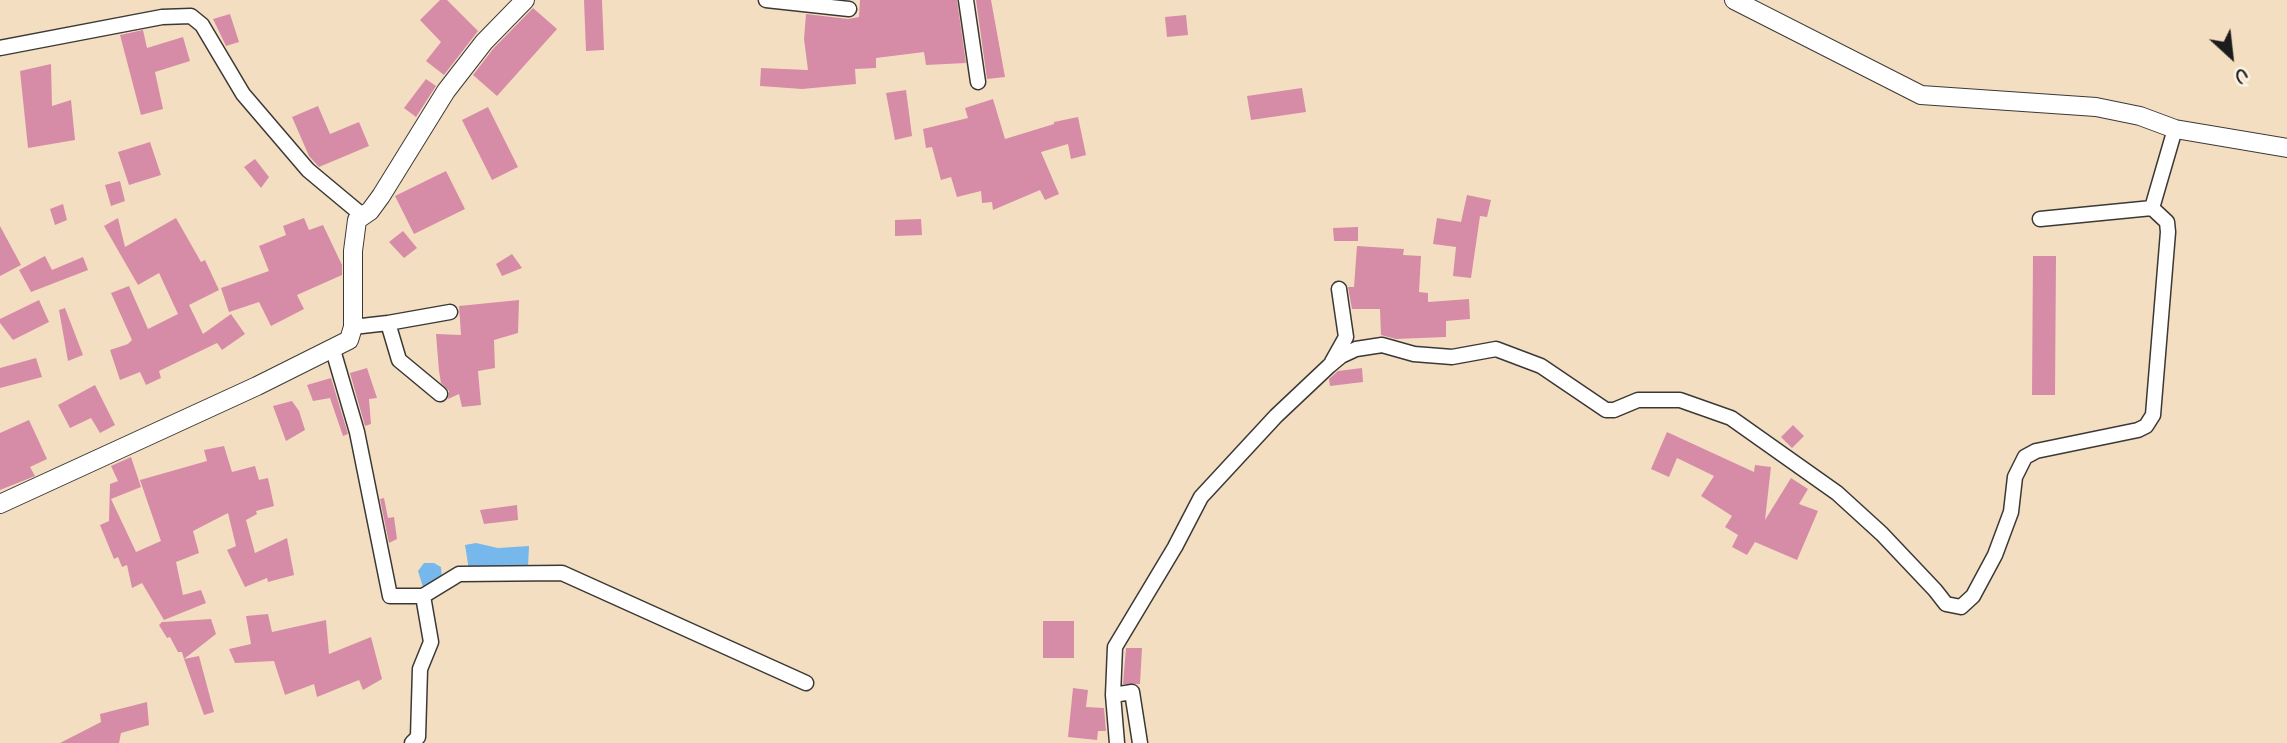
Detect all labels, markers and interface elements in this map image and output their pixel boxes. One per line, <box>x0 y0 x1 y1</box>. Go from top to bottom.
north arrow <box>2196 21 2266 91</box>
text: U <box>2230 61 2252 89</box>

